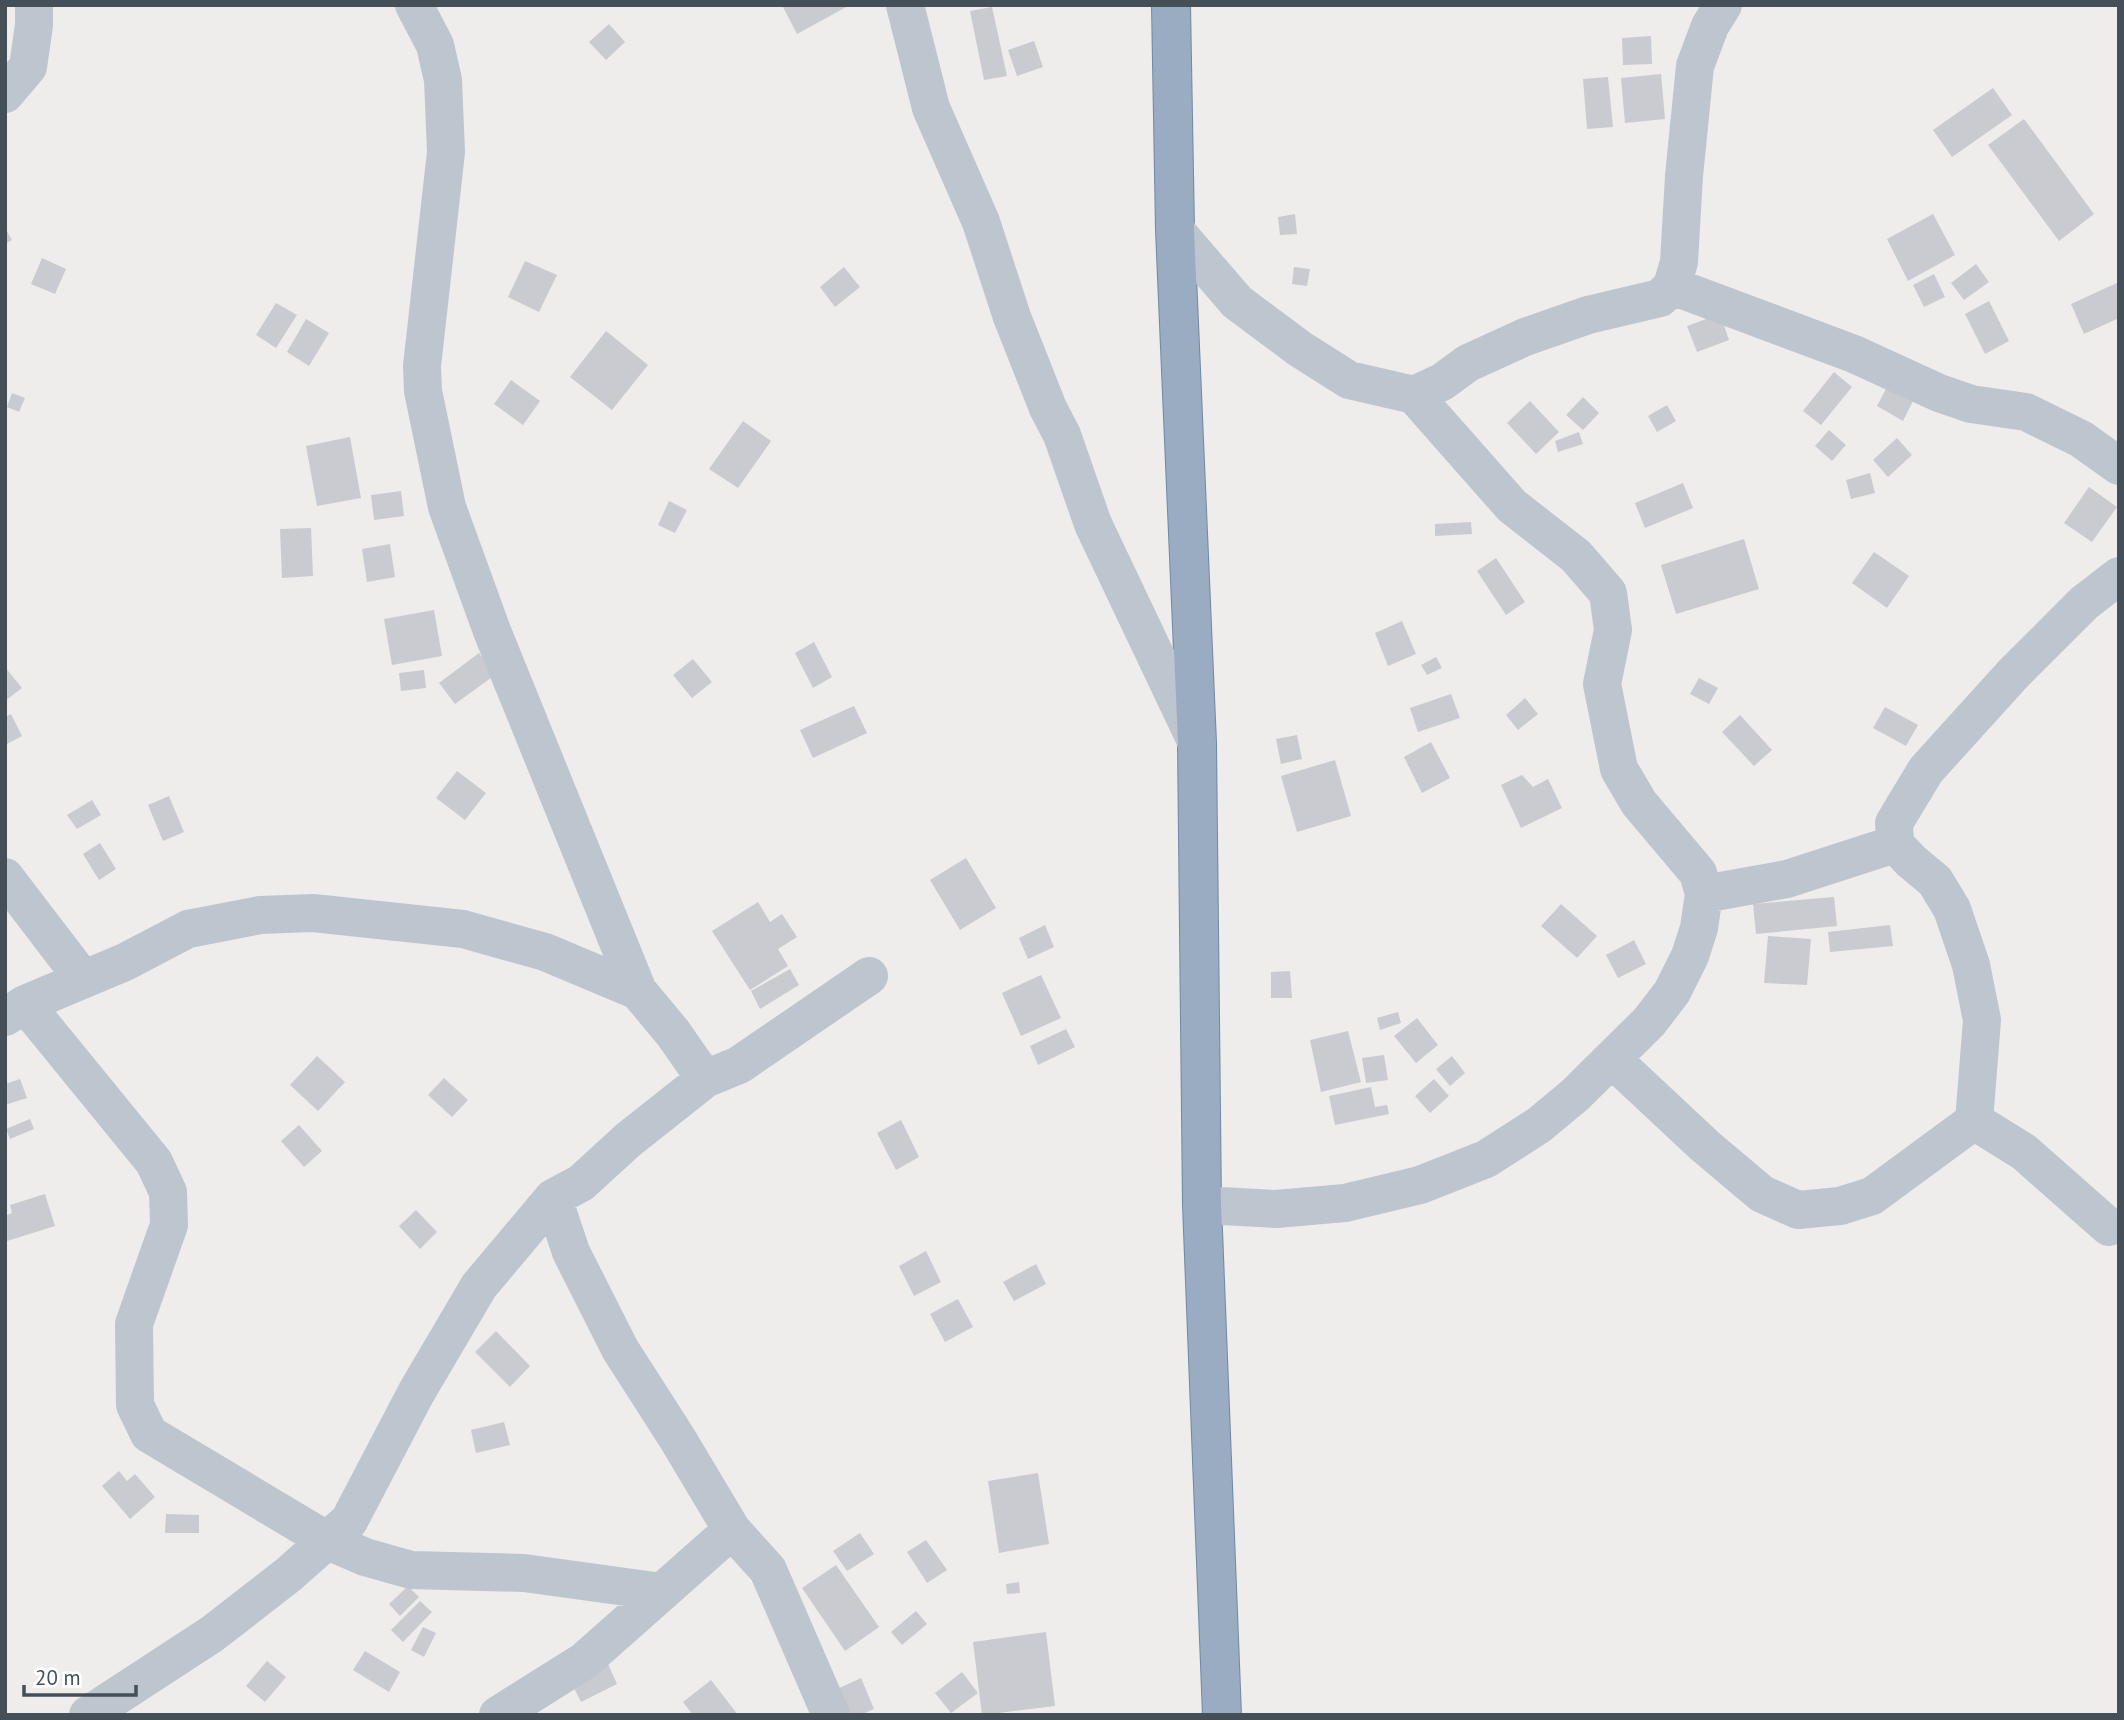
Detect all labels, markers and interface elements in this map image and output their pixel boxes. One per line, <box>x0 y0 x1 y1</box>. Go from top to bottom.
scale bar <box>24 1654 136 1698</box>
text: 20 m <box>35 1664 81 1691</box>

